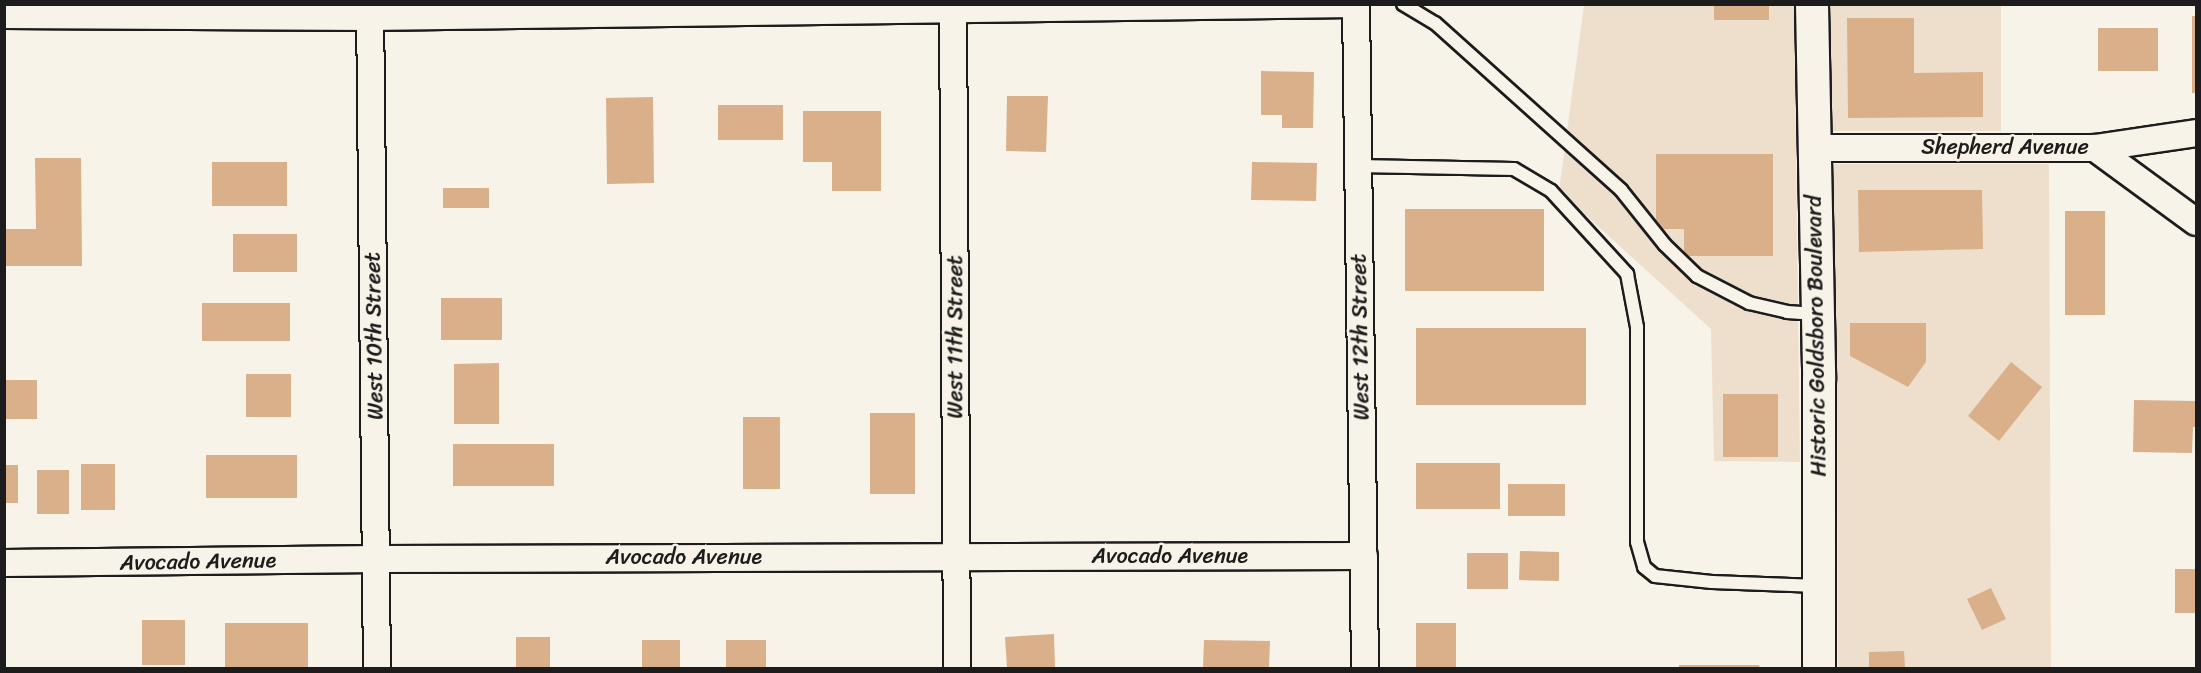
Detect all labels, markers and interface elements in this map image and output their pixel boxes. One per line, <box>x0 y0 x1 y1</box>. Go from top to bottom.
street label: Shepherd Avenue <box>1921 134 2089 160</box>
street label: Historic Goldsboro Boulevard <box>1800 195 1832 477</box>
street label: West 10th Street <box>359 252 389 420</box>
street label: West 12th Street <box>1345 253 1375 421</box>
street label: West 11th Street <box>942 255 968 419</box>
street label: Avocado Avenue <box>1092 543 1248 569</box>
street label: Avocado Avenue <box>606 544 762 570</box>
street label: Avocado Avenue <box>120 546 276 576</box>

